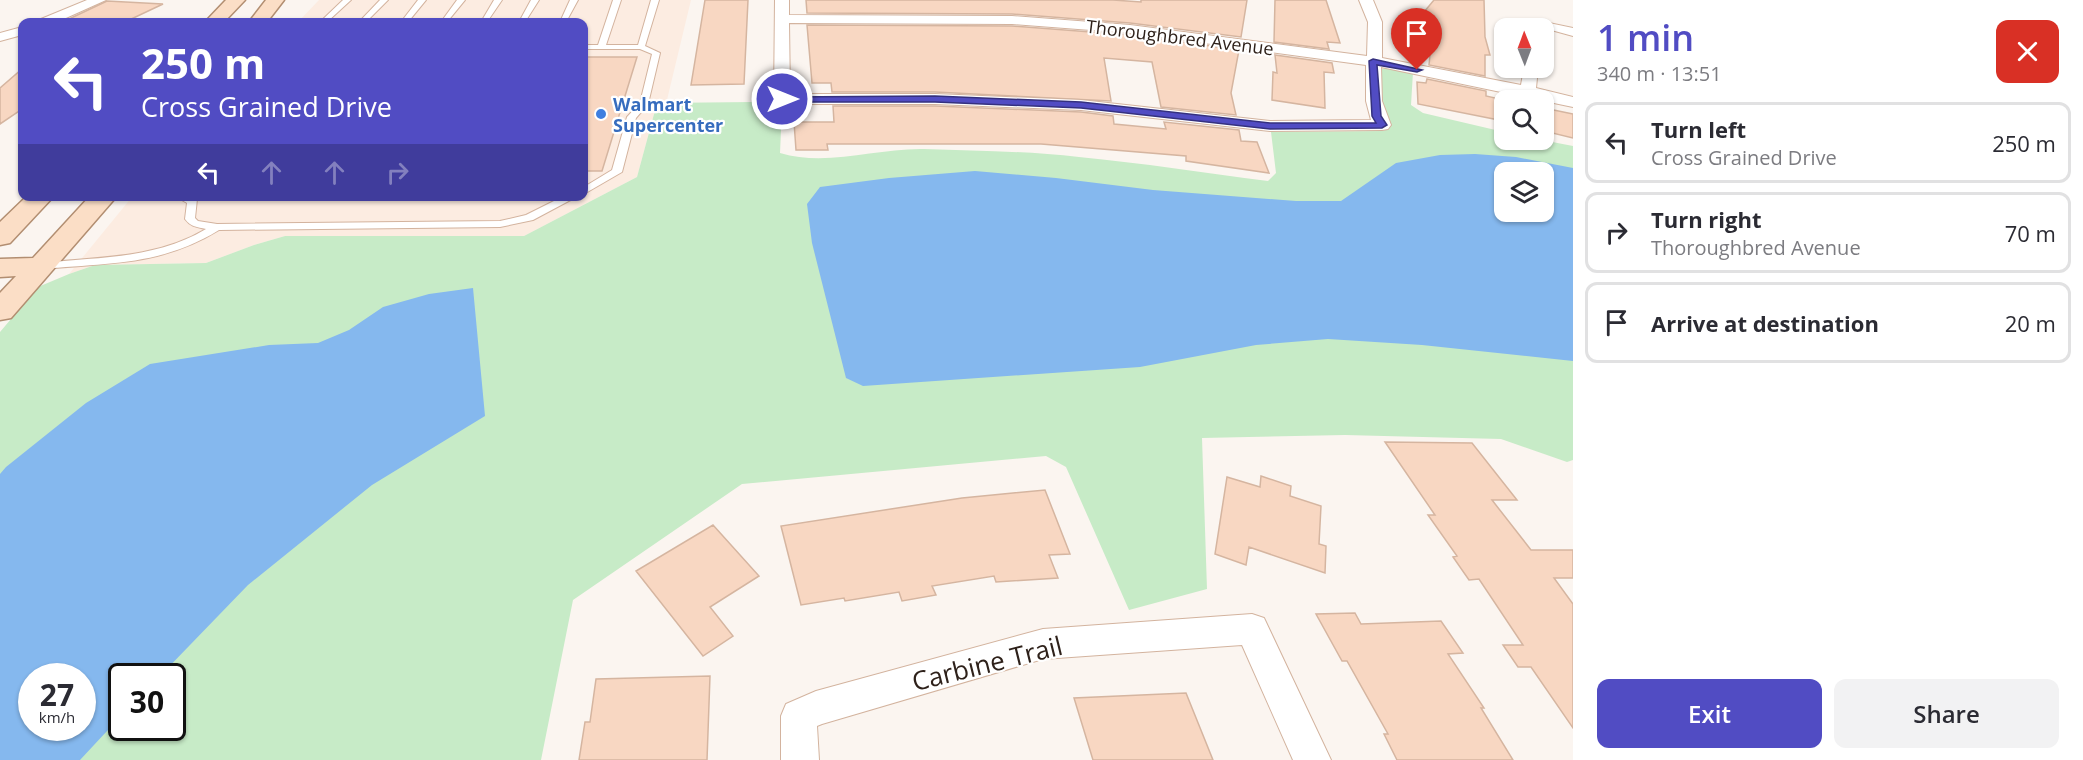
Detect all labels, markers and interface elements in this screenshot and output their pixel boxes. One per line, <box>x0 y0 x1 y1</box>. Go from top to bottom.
pin <box>1391 8 1442 70</box>
text: 1 min <box>1597 13 1694 62</box>
street label: Thoroughbred Avenue <box>1085 14 1275 60</box>
icon: arrive <box>1400 17 1433 50</box>
north arrow <box>1494 18 1554 78</box>
map controls <box>1494 18 1554 222</box>
button: close <box>1996 20 2059 83</box>
text: 250 m <box>141 34 265 91</box>
icon: left <box>42 42 120 120</box>
text: 340 m · 13:51 <box>1597 60 1722 87</box>
position arrow <box>750 67 814 131</box>
text: Cross Grained Drive <box>141 88 392 125</box>
button: search <box>1494 90 1554 150</box>
place label: Walmart Supercenter <box>613 92 723 137</box>
marker: Walmart Supercenter <box>594 107 608 121</box>
text: Turn left <box>1651 114 1746 144</box>
icon: left <box>1600 126 1633 159</box>
text: 250 m <box>1992 128 2056 158</box>
text: Cross Grained Drive <box>1651 144 1837 171</box>
icon: left <box>192 156 225 189</box>
icon: ahead <box>255 156 288 189</box>
icon: ahead <box>318 156 351 189</box>
icon: right <box>381 156 414 189</box>
button: layers <box>1494 162 1554 222</box>
text: Turn right <box>1651 204 1762 234</box>
icon: right <box>1600 216 1633 249</box>
text: 70 m <box>2005 218 2056 248</box>
text: Thoroughbred Avenue <box>1651 234 1861 261</box>
icon: arrive <box>1600 306 1633 339</box>
text: Arrive at destination <box>1651 308 1879 338</box>
text: 20 m <box>2005 308 2056 338</box>
street label: Carbine Trail <box>908 627 1066 699</box>
speed limit sign: 30 <box>108 663 186 741</box>
text: 27 <box>40 674 74 715</box>
button: Exit <box>1597 679 1822 748</box>
button: Share <box>1834 679 2059 748</box>
text: km/h <box>39 707 75 727</box>

